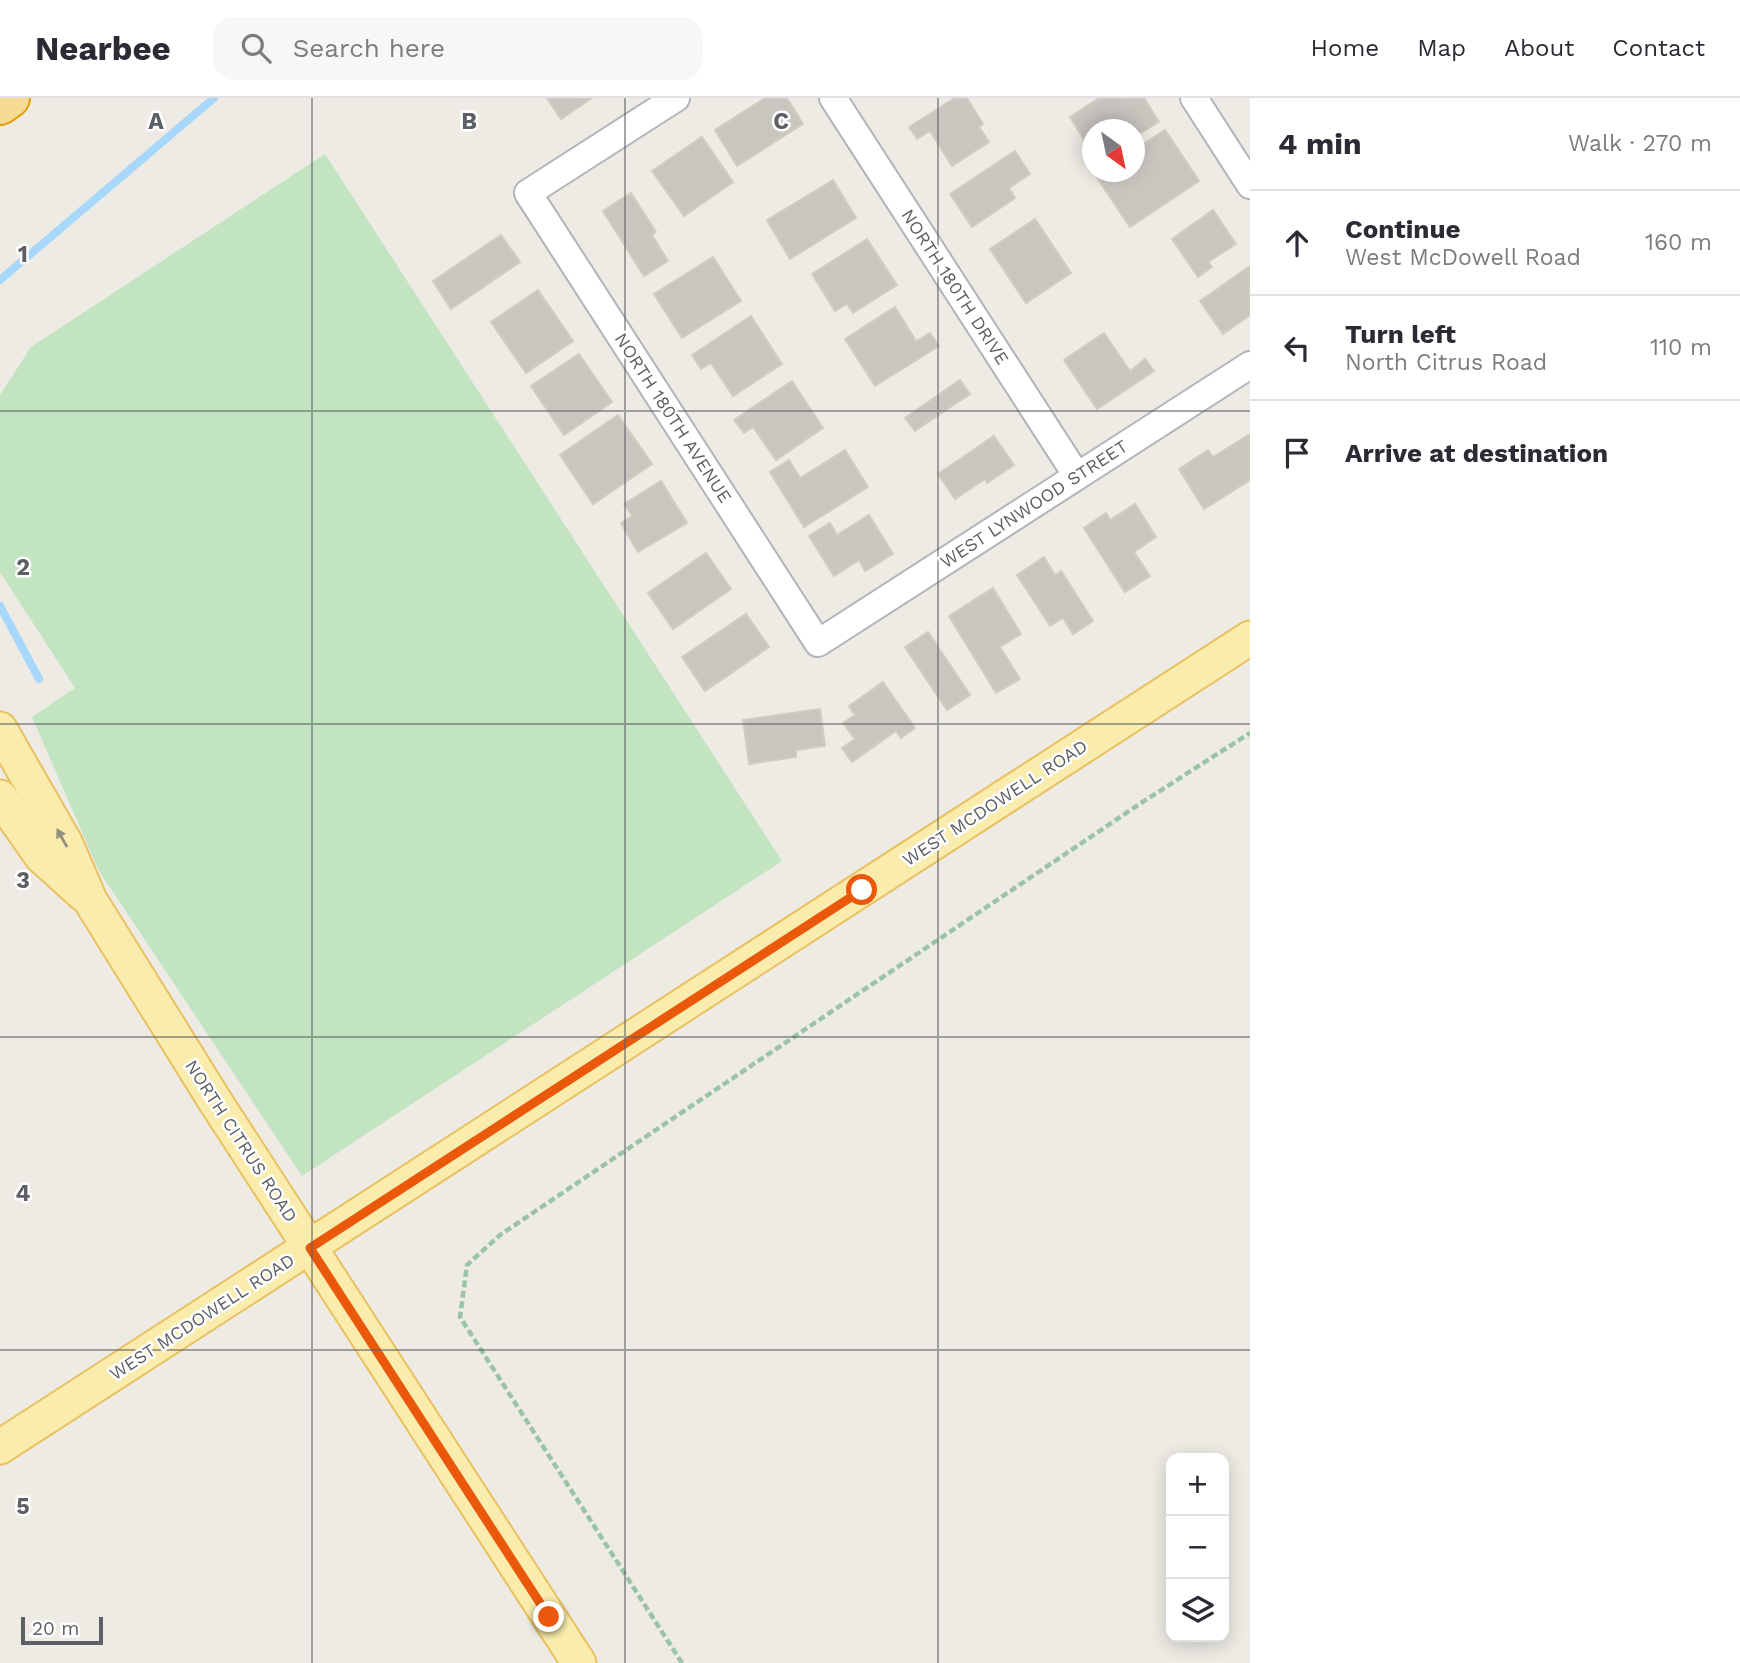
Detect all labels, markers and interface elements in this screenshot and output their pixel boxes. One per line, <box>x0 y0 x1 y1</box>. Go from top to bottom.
search box <box>213 17 703 80</box>
text: Nearbee <box>35 29 171 68</box>
icon: search <box>237 29 275 67</box>
text: Search here <box>293 33 445 63</box>
text: Home <box>1311 34 1379 62</box>
text: Map <box>1417 34 1466 62</box>
text: About <box>1504 34 1574 62</box>
text: Contact <box>1612 34 1705 62</box>
text: A <box>148 108 164 135</box>
text: B <box>461 108 477 135</box>
text: C <box>773 108 789 135</box>
north arrow <box>1082 119 1145 182</box>
text: 4 min <box>1278 126 1362 161</box>
text: Walk · 270 m <box>1568 130 1712 157</box>
street label: NORTH 180TH DRIVE <box>897 205 1014 368</box>
text: Continue <box>1345 214 1461 244</box>
icon: ahead <box>1278 224 1316 262</box>
text: 160 m <box>1645 229 1712 256</box>
text: 1 <box>18 241 28 268</box>
text: West McDowell Road <box>1345 244 1581 271</box>
text: Turn left <box>1345 319 1456 349</box>
street label: NORTH 180TH AVENUE <box>611 329 736 507</box>
icon: left <box>1278 329 1316 367</box>
text: 110 m <box>1650 334 1712 361</box>
text: North Citrus Road <box>1345 349 1547 376</box>
icon: arrive <box>1278 434 1316 472</box>
street label: WEST LYNWOOD STREET <box>936 435 1131 572</box>
text: Arrive at destination <box>1345 438 1608 468</box>
text: 2 <box>16 554 30 581</box>
street label: WEST MCDOWELL ROAD <box>898 735 1091 870</box>
one-way arrow <box>56 828 68 847</box>
text: 3 <box>16 867 30 894</box>
route start <box>846 874 877 905</box>
street label: NORTH CITRUS ROAD <box>181 1056 302 1226</box>
text: 4 <box>16 1180 31 1207</box>
street label: WEST MCDOWELL ROAD <box>105 1249 298 1384</box>
map controls <box>1166 1453 1229 1642</box>
button: + <box>1166 1453 1229 1516</box>
text: 5 <box>16 1493 30 1520</box>
button: − <box>1166 1516 1229 1579</box>
button: layers <box>1166 1579 1229 1642</box>
route end <box>533 1601 564 1632</box>
scale bar <box>21 1614 103 1646</box>
text: 20 m <box>32 1617 79 1640</box>

